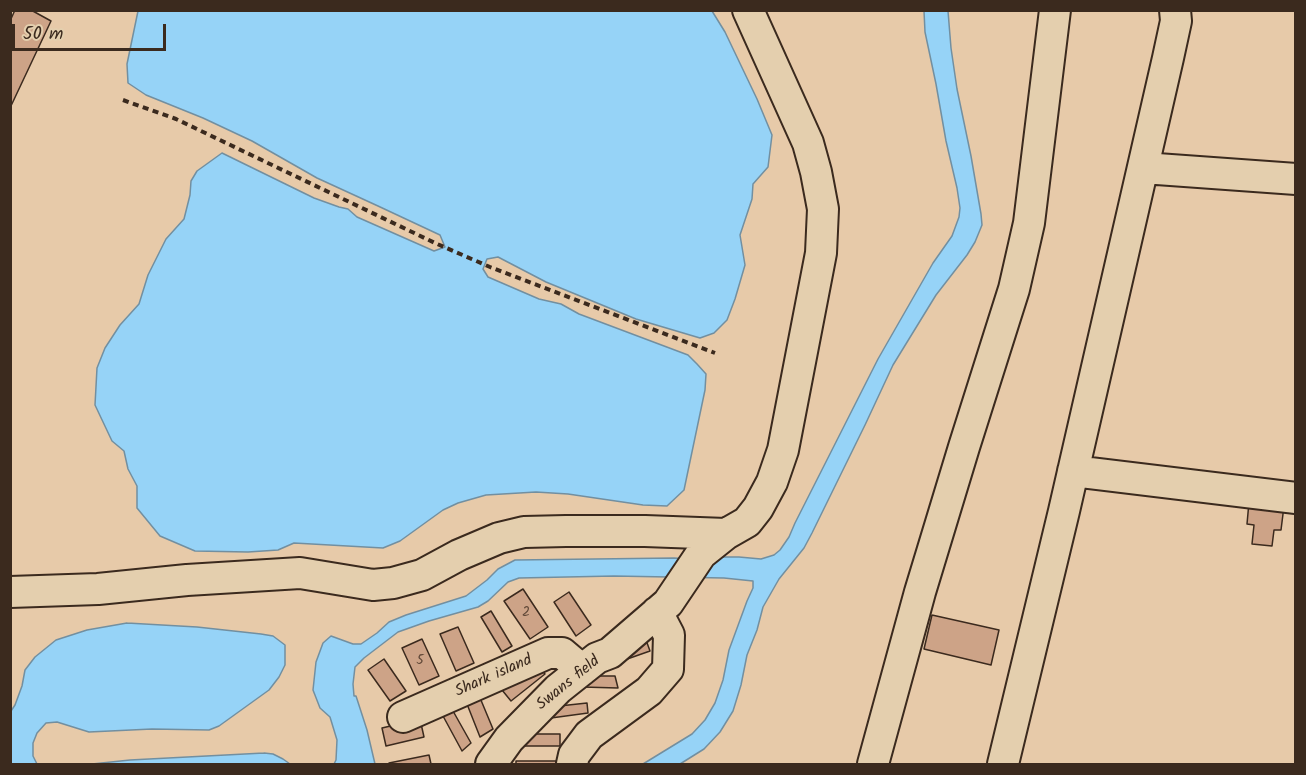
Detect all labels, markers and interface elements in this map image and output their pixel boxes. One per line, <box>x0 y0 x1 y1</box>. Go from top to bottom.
scale bar <box>15 12 170 50</box>
text: 50 m <box>23 20 63 49</box>
house number: 2 <box>522 606 530 622</box>
street label: Shark island <box>452 651 536 703</box>
street label: Swans field <box>533 653 605 715</box>
house number: 5 <box>416 654 424 670</box>

